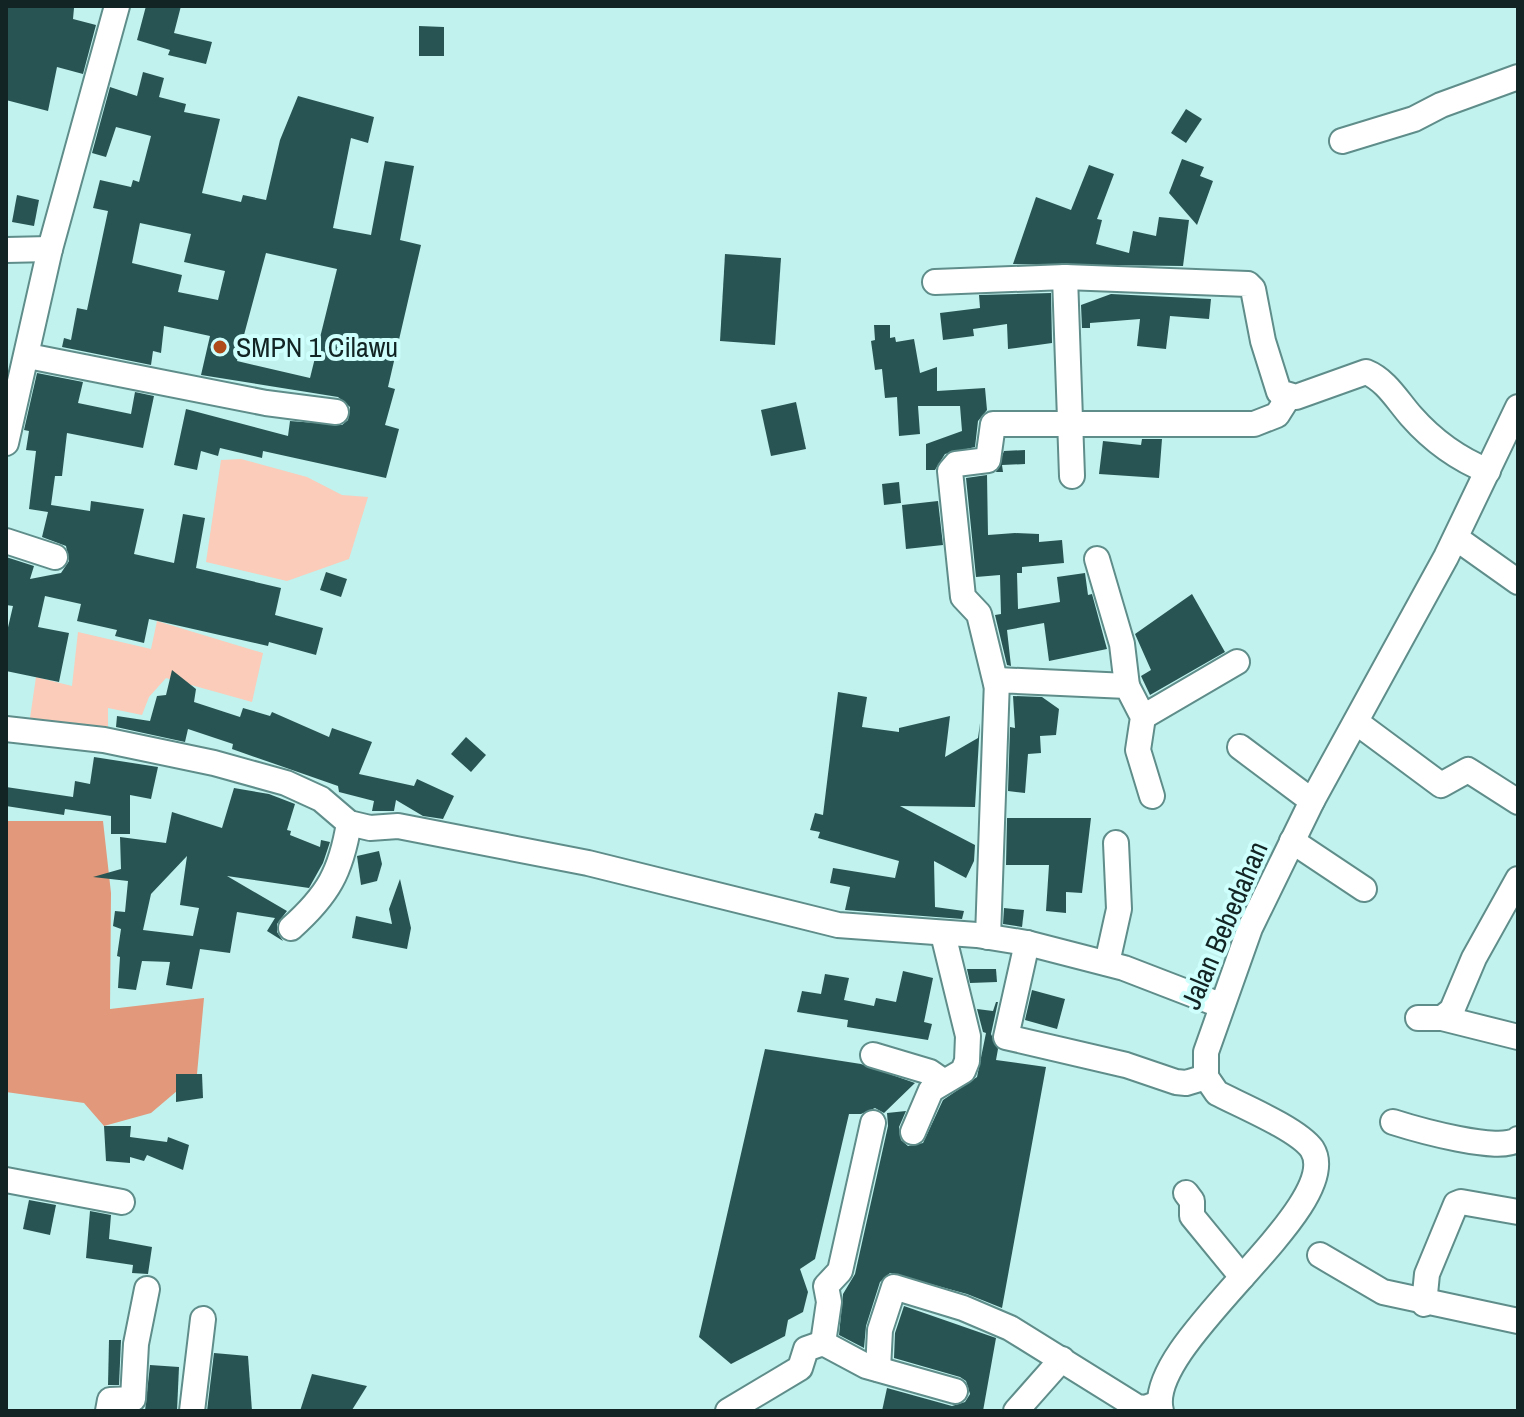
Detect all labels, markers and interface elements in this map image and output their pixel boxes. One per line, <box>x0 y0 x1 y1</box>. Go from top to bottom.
place label: SMPN 1 Cilawu <box>236 328 398 366</box>
marker: SMPN 1 Cilawu <box>211 338 229 356</box>
street label: Jalan Bebedahan <box>1172 835 1276 1015</box>

